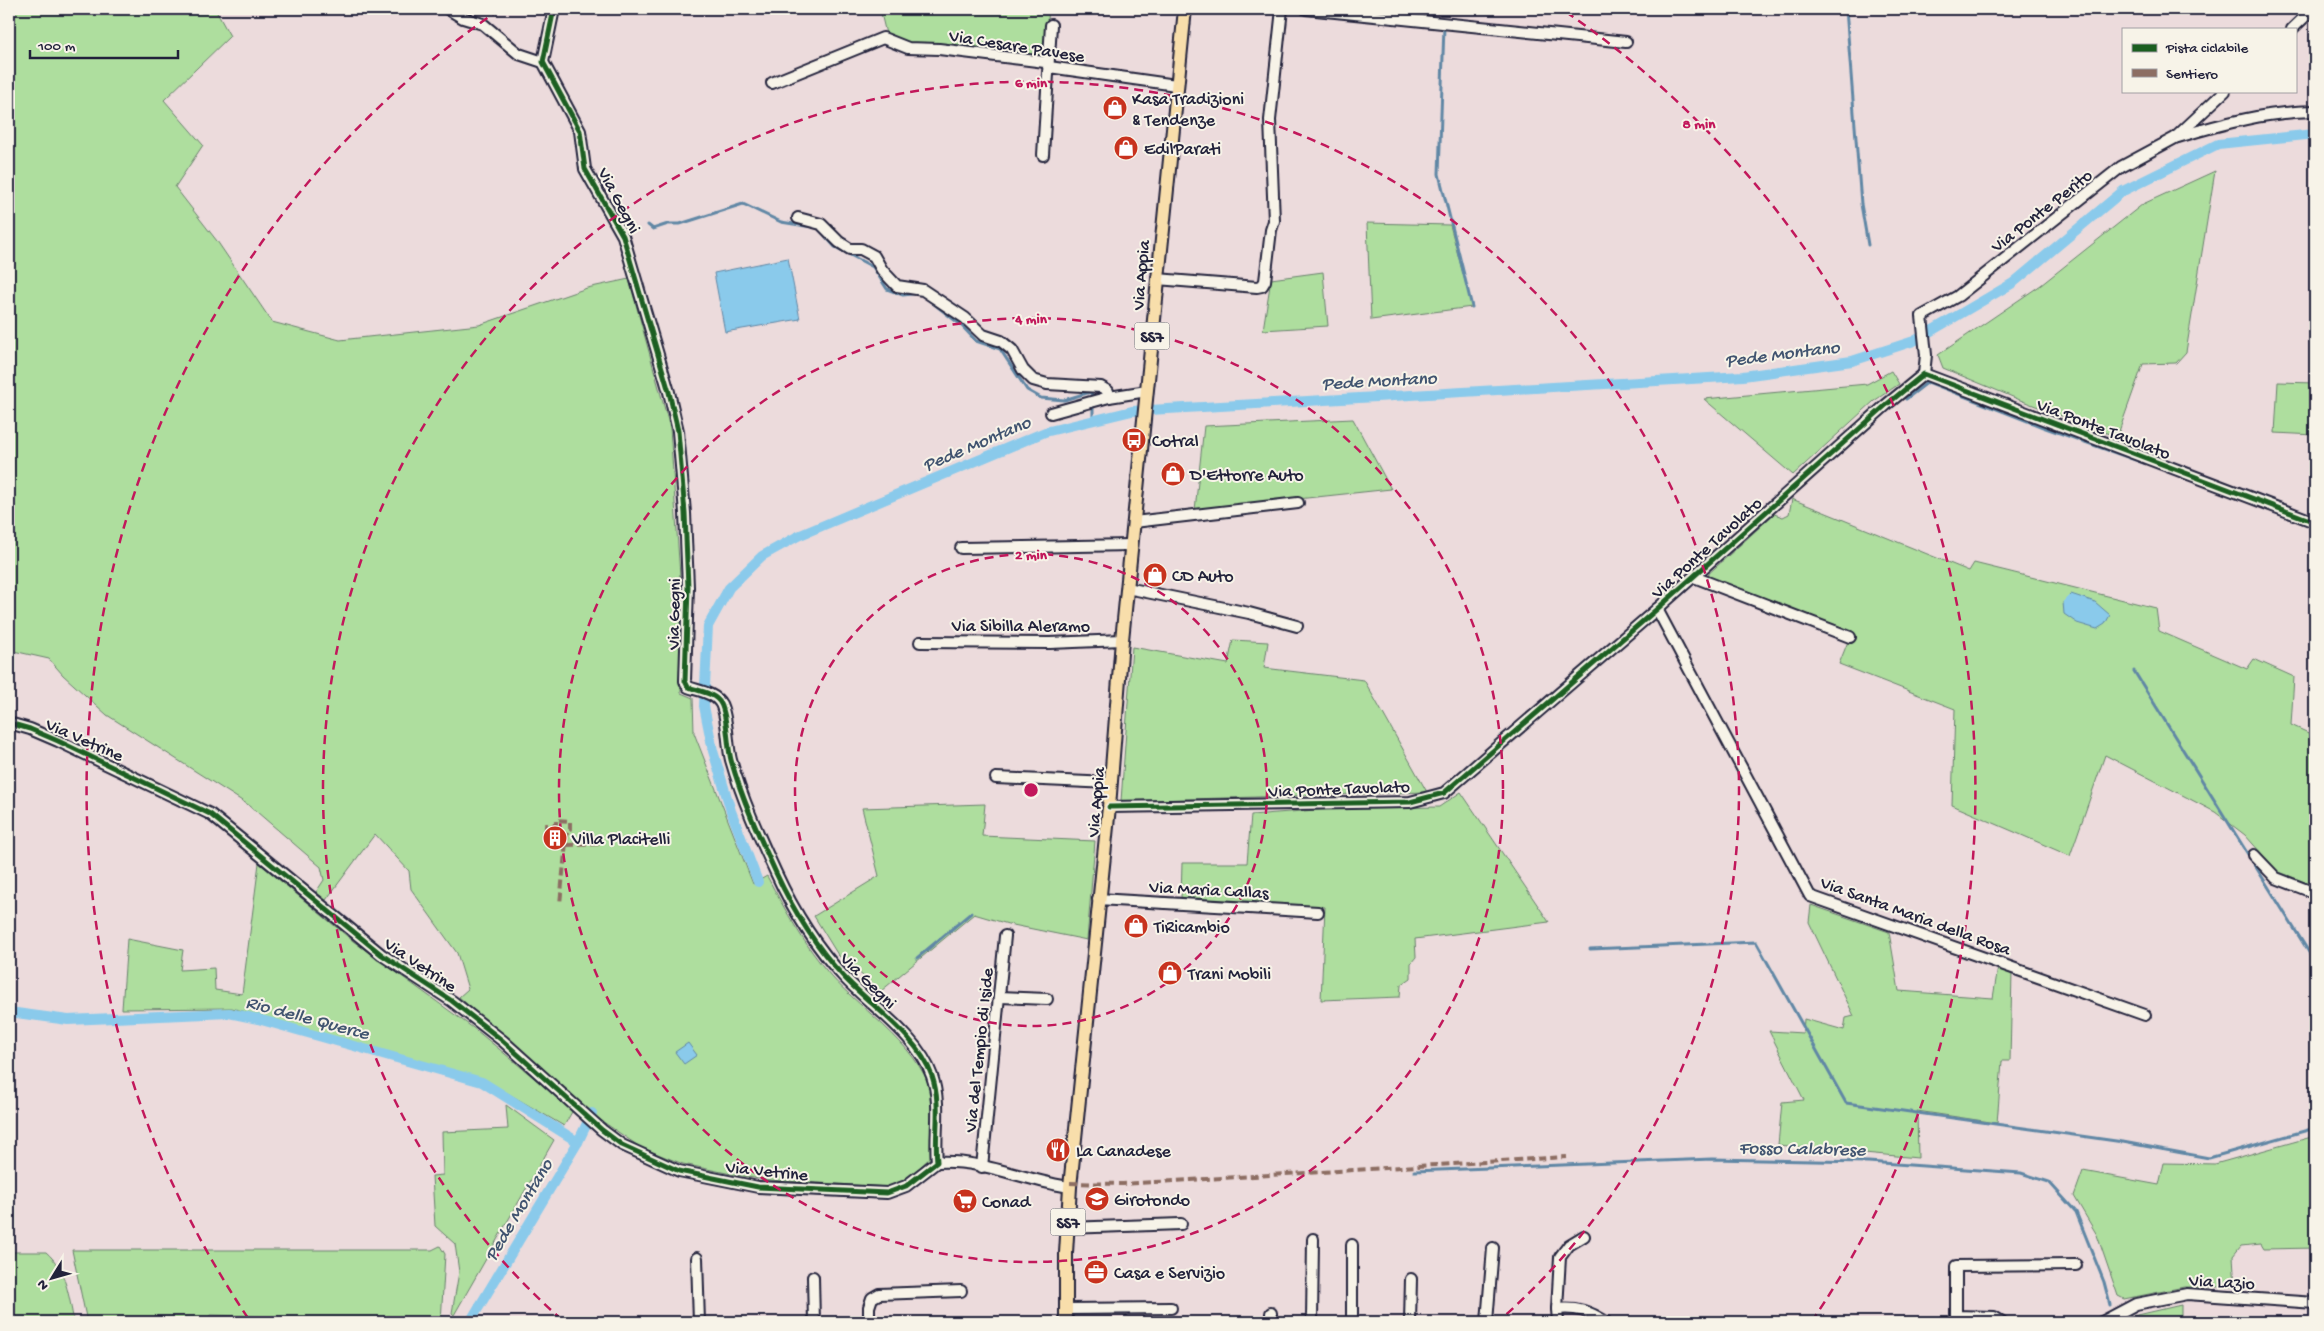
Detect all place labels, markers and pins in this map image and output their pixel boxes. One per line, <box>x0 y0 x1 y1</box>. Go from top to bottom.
place label: Kasa Tradizioni & Tendenze <box>1132 90 1244 132</box>
shop icon: Kasa Tradizioni & Tendenze <box>1102 95 1128 121</box>
shop icon: EdilParati <box>1113 135 1139 161</box>
place label: EdilParati <box>1144 140 1221 161</box>
bus stop icon: Cotral <box>1121 427 1147 453</box>
place label: Cotral <box>1152 432 1199 453</box>
shop icon: D'Ettorre Auto <box>1160 461 1186 487</box>
place label: D'Ettorre Auto <box>1189 466 1304 487</box>
shop icon: CD Auto <box>1142 562 1168 588</box>
place label: CD Auto <box>1172 567 1234 588</box>
centre of rings <box>1022 781 1040 799</box>
building icon: Villa Placitelli <box>542 825 568 851</box>
place label: Villa Placitelli <box>571 830 671 851</box>
shop icon: TiRicambio <box>1123 913 1149 939</box>
place label: TiRicambio <box>1153 918 1230 939</box>
shop icon: Trani Mobili <box>1157 960 1183 986</box>
place label: Trani Mobili <box>1187 965 1271 986</box>
restaurant icon: La Canadese <box>1045 1137 1071 1163</box>
place label: La Canadese <box>1076 1142 1172 1163</box>
school or university icon: Girotondo <box>1084 1186 1110 1212</box>
supermarket icon: Conad <box>952 1188 978 1214</box>
place label: Girotondo <box>1114 1191 1190 1212</box>
place label: Conad <box>982 1193 1032 1214</box>
office icon: Casa e Servizio <box>1083 1259 1109 1285</box>
place label: Casa e Servizio <box>1114 1264 1225 1285</box>

